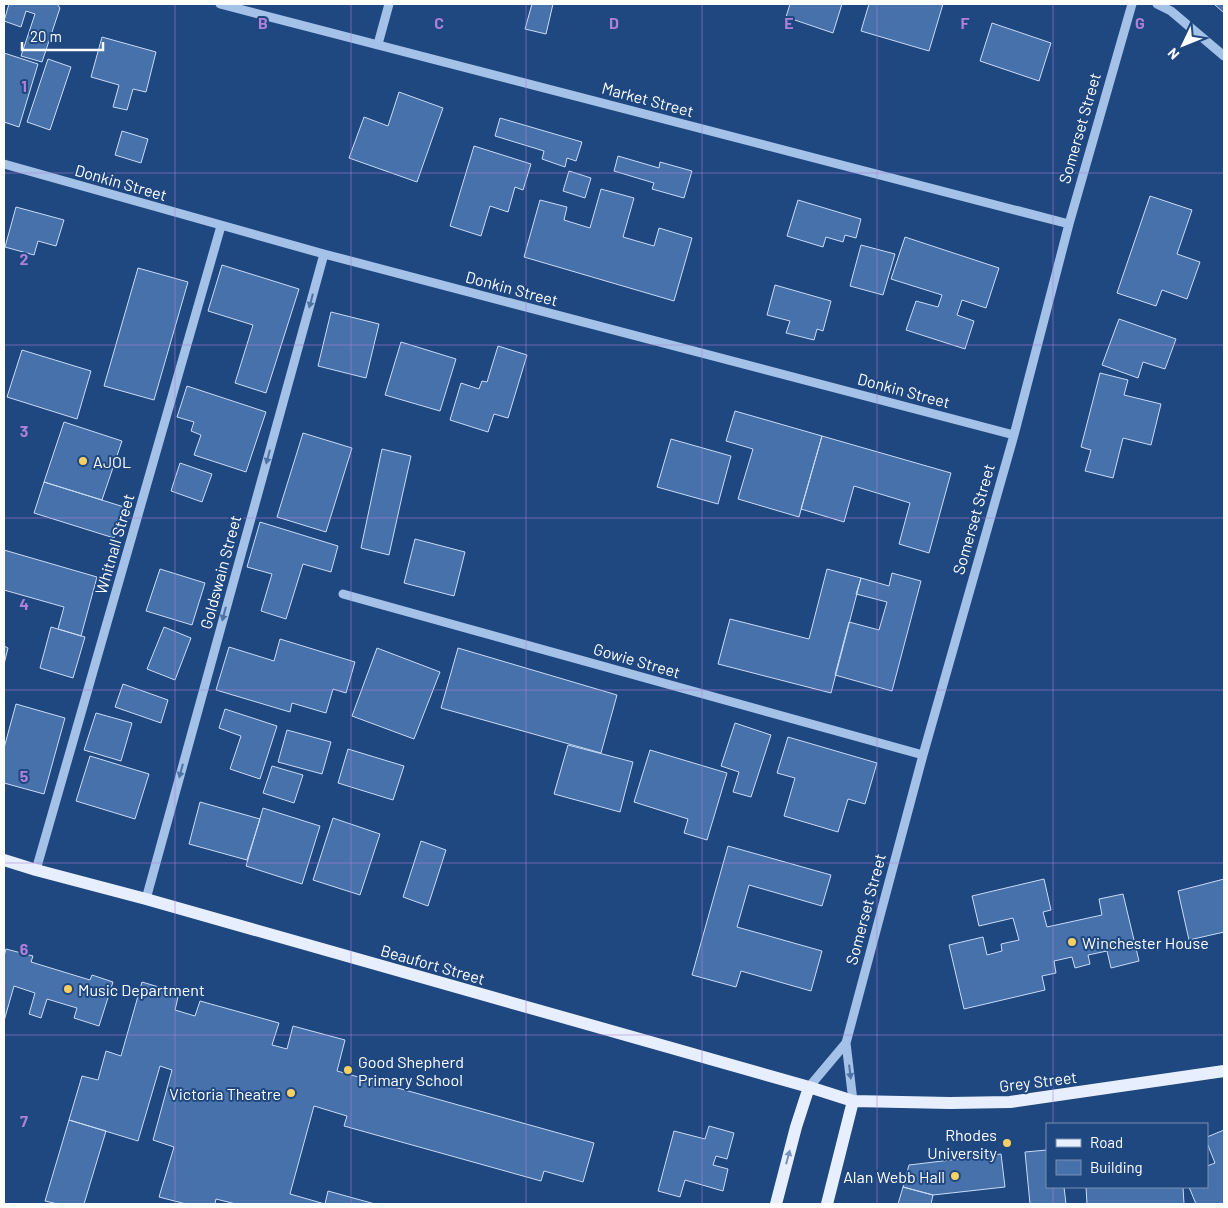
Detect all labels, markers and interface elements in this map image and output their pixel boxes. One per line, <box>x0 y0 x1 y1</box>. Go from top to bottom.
text: B <box>258 13 268 32</box>
text: C <box>434 13 444 32</box>
text: D <box>609 13 619 32</box>
text: E <box>784 13 794 32</box>
text: F <box>961 13 970 32</box>
text: G <box>1135 13 1145 32</box>
scale bar <box>22 20 104 52</box>
north arrow <box>1158 20 1208 70</box>
text: 20 m <box>30 27 62 45</box>
text: N <box>1164 45 1183 63</box>
street label: Somerset Street <box>1054 70 1104 186</box>
text: 1 <box>21 76 27 95</box>
street label: Market Street <box>600 78 696 120</box>
street label: Donkin Street <box>73 160 169 204</box>
text: 2 <box>20 249 29 268</box>
street label: Donkin Street <box>464 267 560 309</box>
one-way arrow <box>307 293 315 308</box>
street label: Donkin Street <box>856 369 952 411</box>
text: 3 <box>20 421 28 440</box>
one-way arrow <box>263 450 271 465</box>
place label: AJOL <box>93 452 131 471</box>
marker: AJOL <box>77 455 89 467</box>
street label: Somerset Street <box>948 461 998 577</box>
street label: Whitnall Street <box>91 492 137 596</box>
street label: Goldswain Street <box>196 513 244 631</box>
text: 4 <box>19 594 29 613</box>
one-way arrow <box>220 607 228 622</box>
street label: Gowie Street <box>592 639 682 681</box>
one-way arrow <box>177 763 185 778</box>
text: 5 <box>20 766 29 785</box>
street label: Somerset Street <box>841 851 889 967</box>
place label: Winchester House <box>1082 933 1209 952</box>
marker: Winchester House <box>1066 936 1078 948</box>
text: 6 <box>20 939 29 958</box>
street label: Beaufort Street <box>379 940 487 988</box>
place label: Music Department <box>78 980 205 999</box>
marker: Music Department <box>62 983 74 995</box>
place label: Good Shepherd Primary School <box>358 1052 464 1089</box>
marker: Good Shepherd Primary School <box>342 1064 354 1076</box>
one-way arrow <box>846 1064 854 1080</box>
street label: Grey Street <box>998 1067 1078 1095</box>
place label: Victoria Theatre <box>169 1084 281 1103</box>
marker: Victoria Theatre <box>285 1087 297 1099</box>
text: 7 <box>20 1111 28 1130</box>
legend <box>1046 1123 1208 1188</box>
place label: Rhodes University <box>927 1125 998 1162</box>
text: Road <box>1090 1133 1123 1151</box>
marker: Rhodes University <box>1001 1137 1013 1149</box>
one-way arrow <box>785 1150 793 1165</box>
text: Building <box>1090 1158 1143 1176</box>
place label: Alan Webb Hall <box>843 1167 945 1186</box>
marker: Alan Webb Hall <box>949 1170 961 1182</box>

